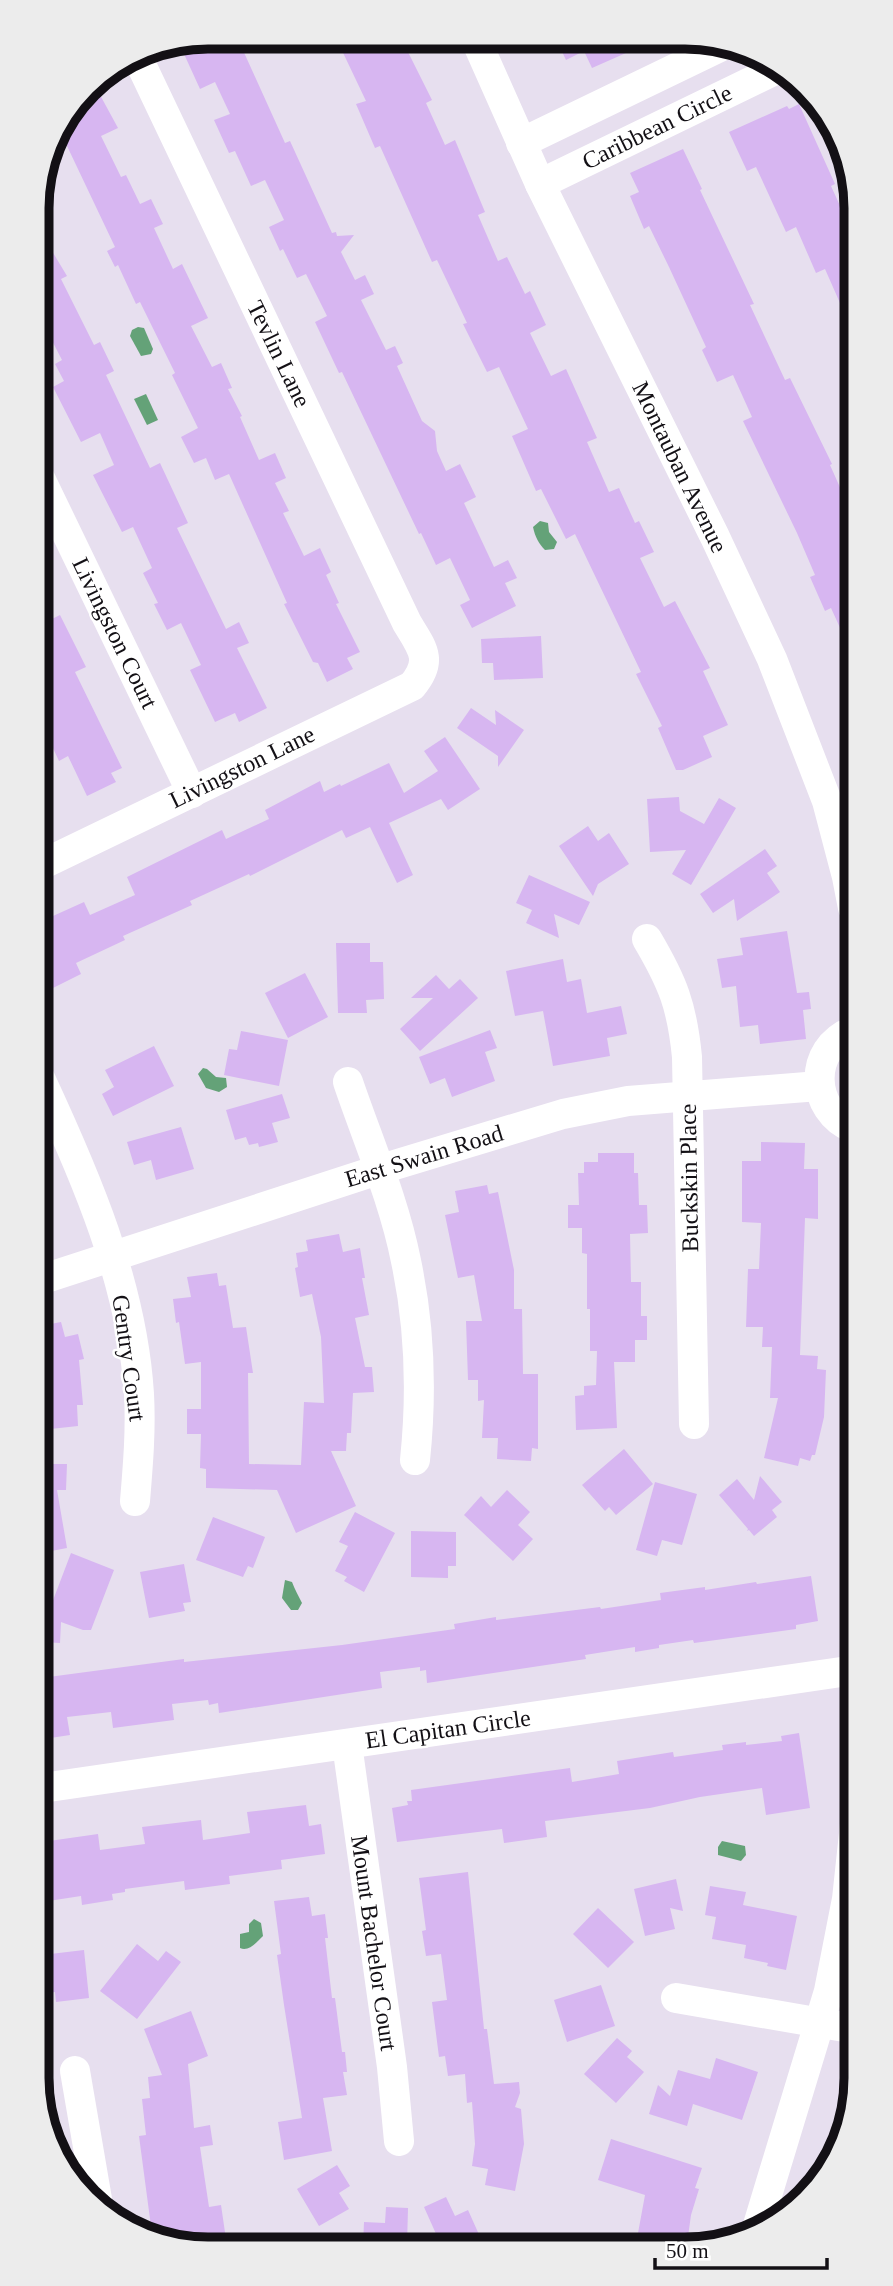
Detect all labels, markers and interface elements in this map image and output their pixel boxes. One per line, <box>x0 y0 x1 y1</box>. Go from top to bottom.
street label: Caribbean Circle <box>578 80 736 174</box>
street label: Tevlin Lane <box>242 297 316 411</box>
street label: Montauban Avenue <box>627 377 733 557</box>
street label: Livingston Court <box>67 553 163 713</box>
street label: Livingston Lane <box>165 721 319 813</box>
street label: Buckskin Place <box>675 1103 703 1253</box>
street label: East Swain Road <box>342 1120 506 1192</box>
street label: Gentry Court <box>107 1293 151 1423</box>
street label: El Capitan Circle <box>364 1705 532 1753</box>
street label: Mount Bachelor Court <box>346 1834 402 2053</box>
scale bar <box>655 2226 826 2270</box>
text: 50 m <box>666 2239 709 2263</box>

